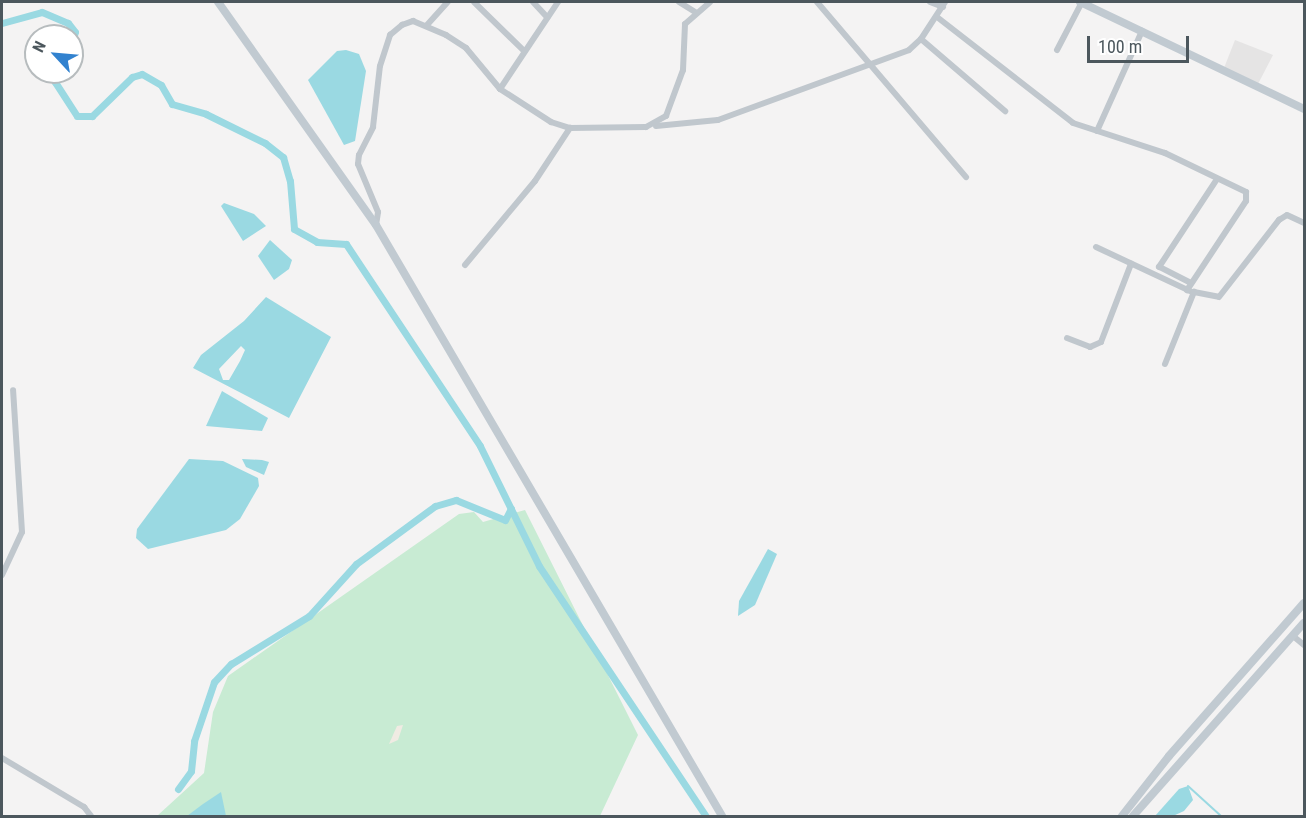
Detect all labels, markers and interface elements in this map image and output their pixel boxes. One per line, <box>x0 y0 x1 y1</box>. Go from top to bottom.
north arrow <box>24 24 84 84</box>
scale bar <box>1090 24 1192 62</box>
text: 100 m <box>1098 36 1142 57</box>
text: N <box>28 38 50 55</box>

